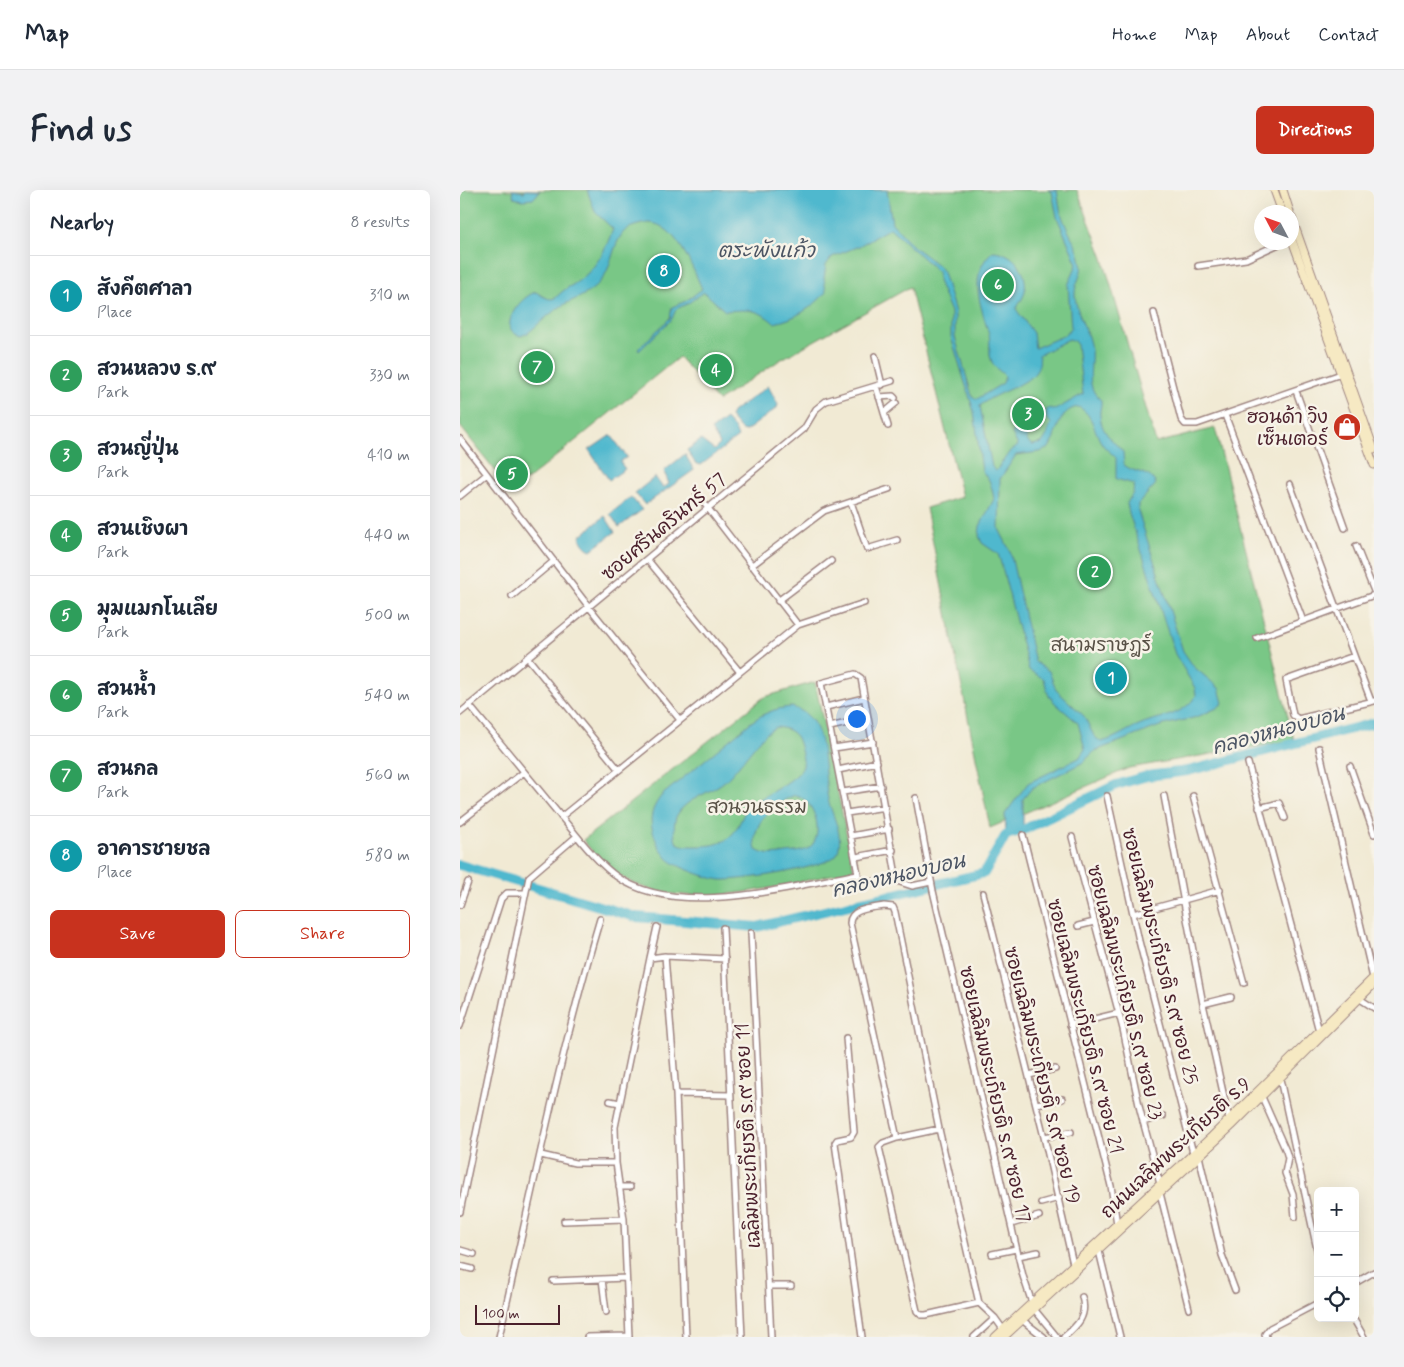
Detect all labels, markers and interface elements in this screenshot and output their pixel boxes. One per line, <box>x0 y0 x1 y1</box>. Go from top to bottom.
text: Map <box>25 19 69 50</box>
text: Home <box>1112 23 1157 47</box>
text: Map <box>1185 23 1218 47</box>
text: About <box>1246 23 1290 47</box>
text: Contact <box>1318 23 1379 47</box>
button: Directions <box>1256 106 1374 154</box>
text: Find us <box>30 107 132 153</box>
north arrow <box>1254 205 1299 250</box>
text: Nearby <box>50 209 114 237</box>
text: 8 results <box>350 212 410 233</box>
water label: ตระพังแก้ว <box>717 238 816 265</box>
pin: 8 <box>648 252 680 290</box>
pin: 6 <box>982 266 1014 304</box>
text: สังคีตศาลา <box>97 277 192 302</box>
text: 1 <box>62 285 70 306</box>
text: 310 m <box>369 285 410 306</box>
text: Place <box>97 302 132 323</box>
pin: 7 <box>521 348 553 386</box>
pin: 4 <box>700 351 732 389</box>
text: สวนหลวง ร.๙ <box>97 357 215 382</box>
text: 2 <box>62 365 70 386</box>
text: 330 m <box>369 365 410 386</box>
text: Park <box>97 382 129 403</box>
pin: 3 <box>1012 395 1044 433</box>
place label: ฮอนด้า วิง เซ็นเตอร์ <box>1247 405 1329 452</box>
shop icon: ฮอนด้า วิง เซ็นเตอร์ <box>1332 412 1362 442</box>
text: สวนญี่ปุ่น <box>97 437 179 462</box>
text: 3 <box>62 445 70 466</box>
text: 410 m <box>367 445 410 466</box>
pin: 5 <box>496 455 528 493</box>
text: Park <box>97 462 129 483</box>
street label: ซอยศรีนครินทร์ 57 <box>596 467 732 587</box>
text: สวนเชิงผา <box>97 517 188 542</box>
text: 4 <box>61 525 71 546</box>
text: 440 m <box>364 525 410 546</box>
text: Park <box>97 542 129 563</box>
pin: 2 <box>1079 553 1111 591</box>
text: มุมแมกโนเลีย <box>97 597 218 622</box>
text: 5 <box>61 605 71 626</box>
text: 500 m <box>365 605 410 626</box>
text: Park <box>97 622 129 643</box>
park label: สนามราษฎร์ <box>1051 632 1152 658</box>
pin: 1 <box>1095 659 1127 697</box>
text: สวนน้ำ <box>97 677 156 702</box>
text: 6 <box>62 685 70 706</box>
text: 540 m <box>364 685 410 706</box>
water label: คลองหนองบอน <box>1209 700 1349 762</box>
text: Park <box>97 702 129 723</box>
your location <box>844 706 870 732</box>
text: สวนกล <box>97 757 158 782</box>
text: 7 <box>61 765 71 786</box>
text: 560 m <box>365 765 410 786</box>
text: Park <box>97 782 129 803</box>
park label: สวนวนธรรม <box>707 795 807 820</box>
street label: ซอยเฉลิมพระเกียรติ ร.๙ ซอย 25 <box>1116 825 1204 1087</box>
text: อาคารชายชล <box>97 837 210 862</box>
text: 8 <box>61 845 71 866</box>
text: 580 m <box>365 845 410 866</box>
water label: คลองหนองบอน <box>829 848 969 905</box>
text: Place <box>97 862 132 883</box>
street label: ซอยเฉลิมพระเกียรติ ร.๙ ซอย 23 <box>1081 862 1168 1122</box>
street label: ซอยเฉลิมพระเกียรติ ร.๙ ซอย 21 <box>1041 896 1128 1156</box>
button: Save <box>50 910 225 958</box>
button: Share <box>235 910 410 958</box>
street label: ซอยเฉลิมพระเกียรติ ร.๙ ซอย 19 <box>997 944 1086 1207</box>
street label: ซอยเฉลิมพระเกียรติ ร.๙ ซอย 17 <box>953 964 1036 1225</box>
street label: เฉลิมพระเกียรติ ร.๙ ซอย 11 <box>730 1023 767 1249</box>
street label: ถนนเฉลิมพระเกียรติ ร.9 <box>1096 1072 1256 1224</box>
map controls <box>1314 1187 1359 1322</box>
button: + <box>1314 1187 1359 1232</box>
button: − <box>1314 1232 1359 1277</box>
button: locate <box>1314 1277 1359 1322</box>
scale bar <box>475 1302 560 1325</box>
text: 100 m <box>482 1305 520 1323</box>

